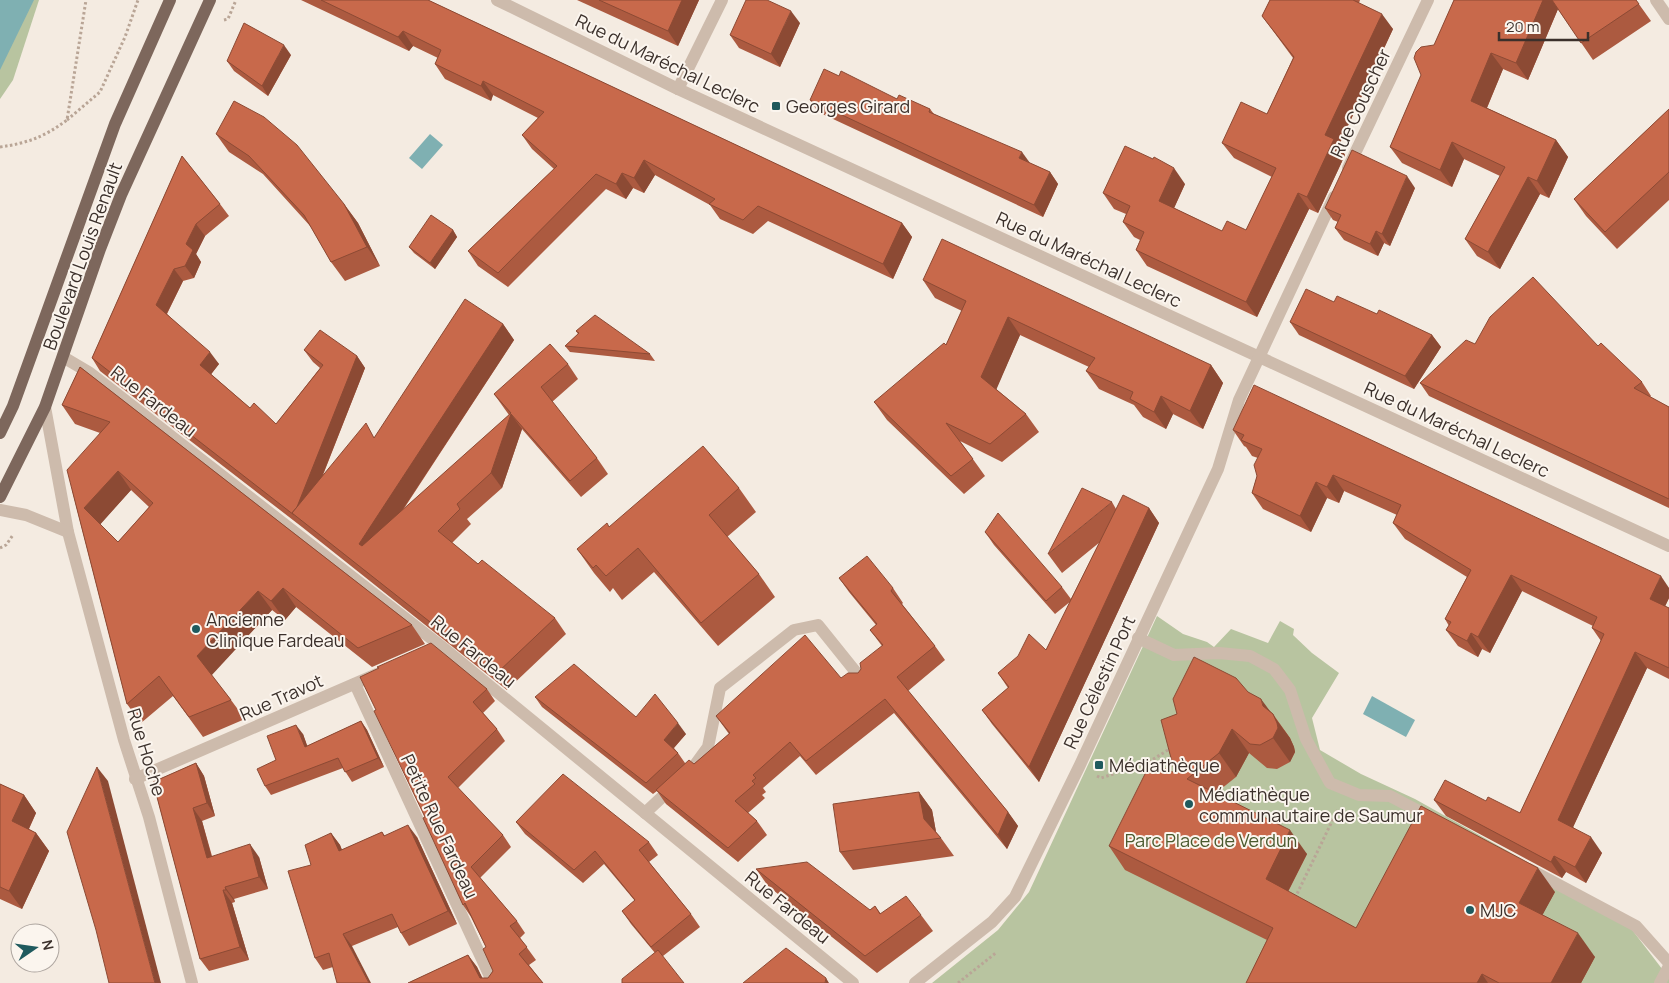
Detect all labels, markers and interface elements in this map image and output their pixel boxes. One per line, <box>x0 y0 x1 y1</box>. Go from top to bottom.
street label: Rue du Maréchal Leclerc <box>572 8 764 118</box>
scale bar <box>1499 10 1588 42</box>
text: 20 m <box>1506 16 1539 37</box>
street label: Rue Couscher <box>1324 44 1396 161</box>
place label: Georges Girard <box>786 94 910 118</box>
marker: Georges Girard <box>770 100 782 112</box>
street label: Boulevard Louis Renault <box>37 159 127 353</box>
street label: Rue du Maréchal Leclerc <box>992 205 1186 313</box>
street label: Rue Fardeau <box>106 360 202 442</box>
street label: Rue du Maréchal Leclerc <box>1360 375 1554 483</box>
place label: Ancienne Clinique Fardeau <box>206 607 344 652</box>
street label: Rue Fardeau <box>426 609 522 693</box>
street label: Rue Célestin Port <box>1058 611 1140 753</box>
marker: Ancienne Clinique Fardeau <box>190 623 202 635</box>
street label: Rue Travot <box>236 668 326 726</box>
street label: Rue Hoche <box>122 705 172 799</box>
street label: Petite Rue Fardeau <box>396 750 484 902</box>
place label: Médiathèque <box>1109 753 1220 777</box>
marker: Médiathèque <box>1093 759 1105 771</box>
place label: Médiathèque communautaire de Saumur <box>1199 782 1423 827</box>
marker: Médiathèque communautaire de Saumur <box>1183 798 1195 810</box>
park label: Parc Place de Verdun <box>1125 828 1297 852</box>
street label: Rue Fardeau <box>740 865 836 949</box>
place label: MJC <box>1480 898 1516 922</box>
marker: MJC <box>1464 904 1476 916</box>
north arrow <box>10 923 60 973</box>
text: N <box>38 938 59 952</box>

